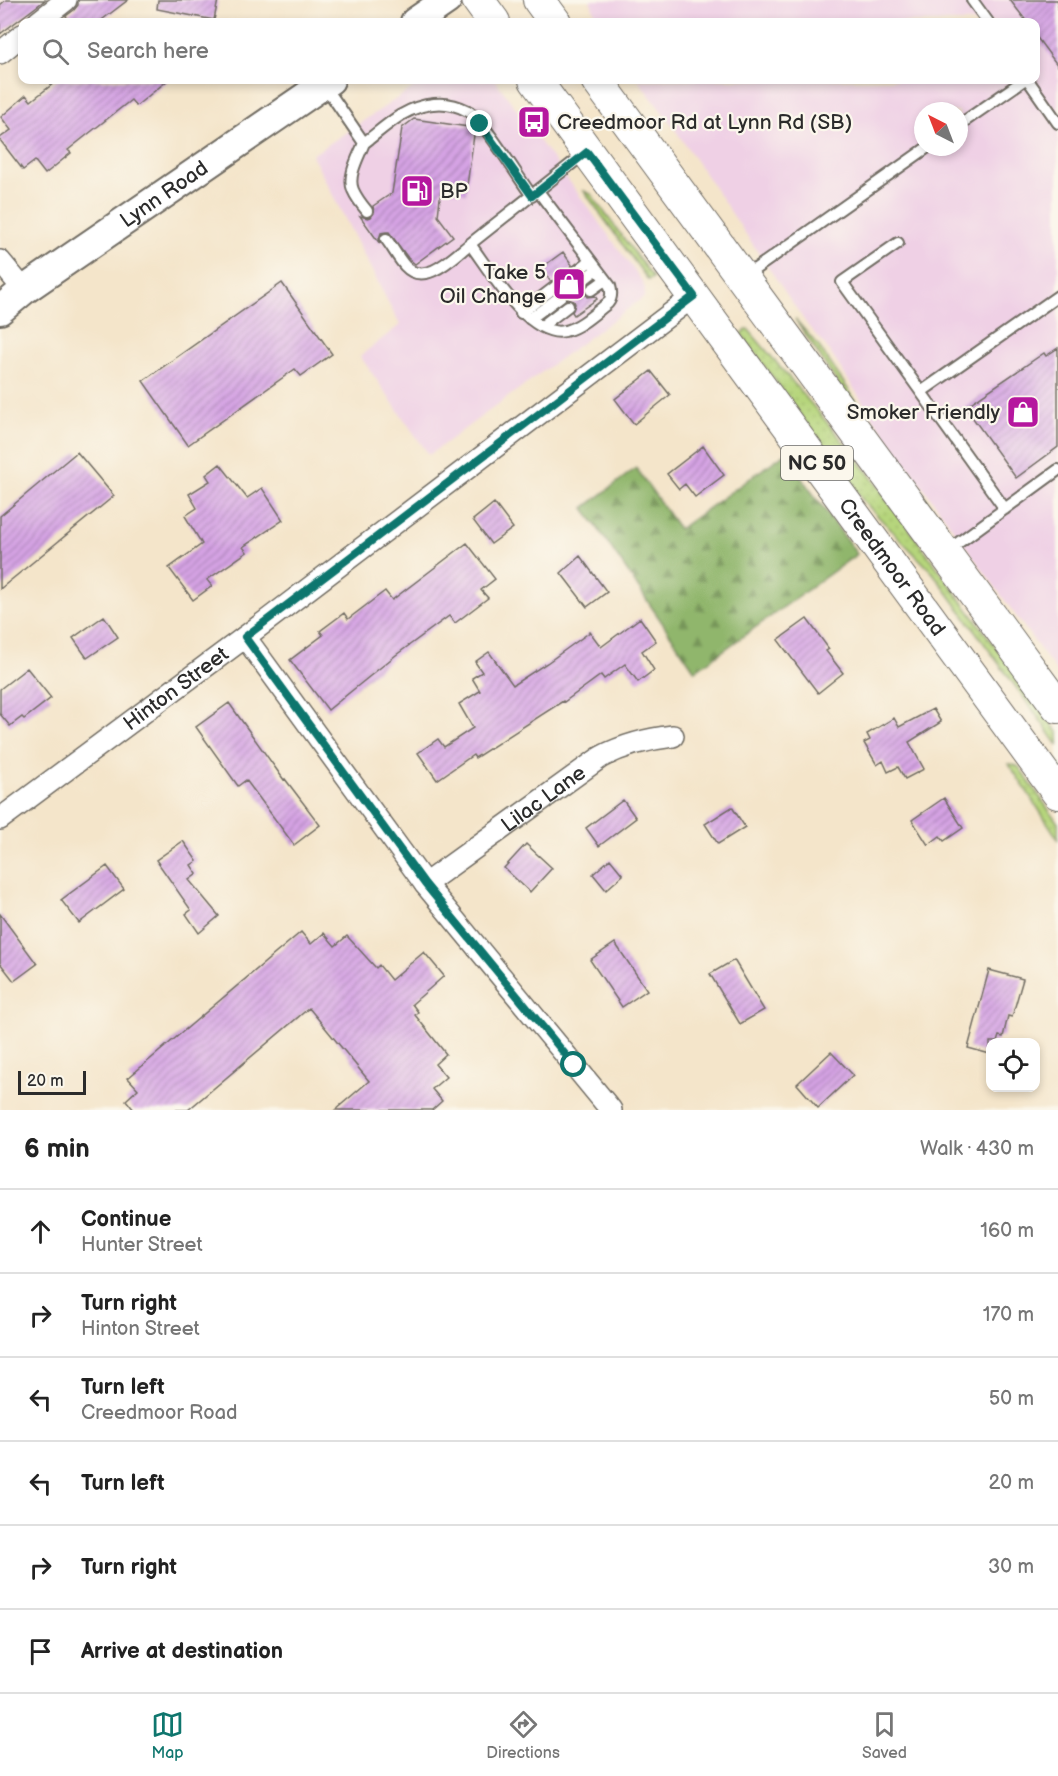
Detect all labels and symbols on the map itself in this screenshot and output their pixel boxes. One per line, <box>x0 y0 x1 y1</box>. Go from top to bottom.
north arrow <box>914 102 968 156</box>
bus stop icon: Creedmoor Rd at Lynn Rd (SB) <box>516 104 552 140</box>
route end <box>466 110 492 136</box>
place label: Creedmoor Rd at Lynn Rd (SB) <box>557 110 852 135</box>
street label: Lynn Road <box>116 155 213 233</box>
fuel station icon: BP <box>399 173 435 209</box>
place label: BP <box>440 179 468 204</box>
place label: Take 5 Oil Change <box>440 260 546 309</box>
shop icon: Take 5 Oil Change <box>551 266 587 302</box>
shop icon: Smoker Friendly <box>1005 394 1041 430</box>
place label: Smoker Friendly <box>847 400 1001 425</box>
road number: NC 50 <box>781 446 853 480</box>
street label: Creedmoor Road <box>833 494 951 641</box>
street label: Hinton Street <box>119 641 234 736</box>
street label: Lilac Lane <box>497 760 591 838</box>
route start <box>560 1051 586 1077</box>
scale bar <box>18 1068 86 1096</box>

